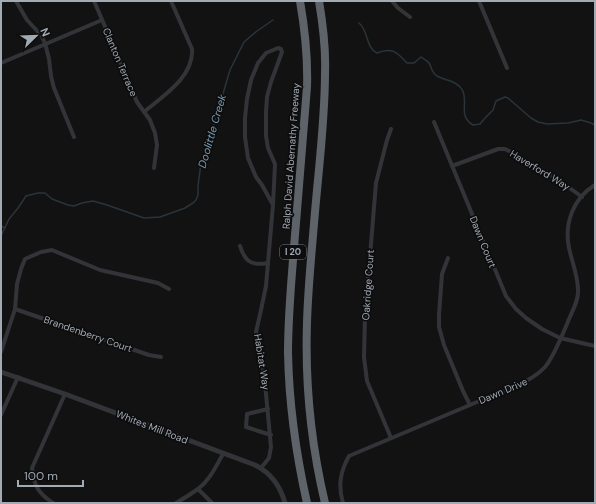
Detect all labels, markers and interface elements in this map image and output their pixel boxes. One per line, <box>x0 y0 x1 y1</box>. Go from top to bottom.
north arrow <box>16 16 56 56</box>
text: N <box>37 26 53 39</box>
street label: Clanton Terrace <box>100 26 140 99</box>
street label: Ralph David Abernathy Freeway <box>279 82 303 229</box>
water label: Doolittle Creek <box>195 92 229 170</box>
street label: Haverford Way <box>507 147 573 193</box>
street label: Dawn Court <box>467 214 499 270</box>
road number: I 20 <box>280 245 306 259</box>
street label: Oakridge Court <box>359 249 377 321</box>
street label: Brandenberry Court <box>42 313 134 355</box>
street label: Habitat Way <box>251 333 273 391</box>
street label: Dawn Drive <box>477 375 530 407</box>
street label: Whites Mill Road <box>114 407 190 447</box>
scale bar <box>18 462 83 488</box>
text: 100 m <box>24 468 58 484</box>

